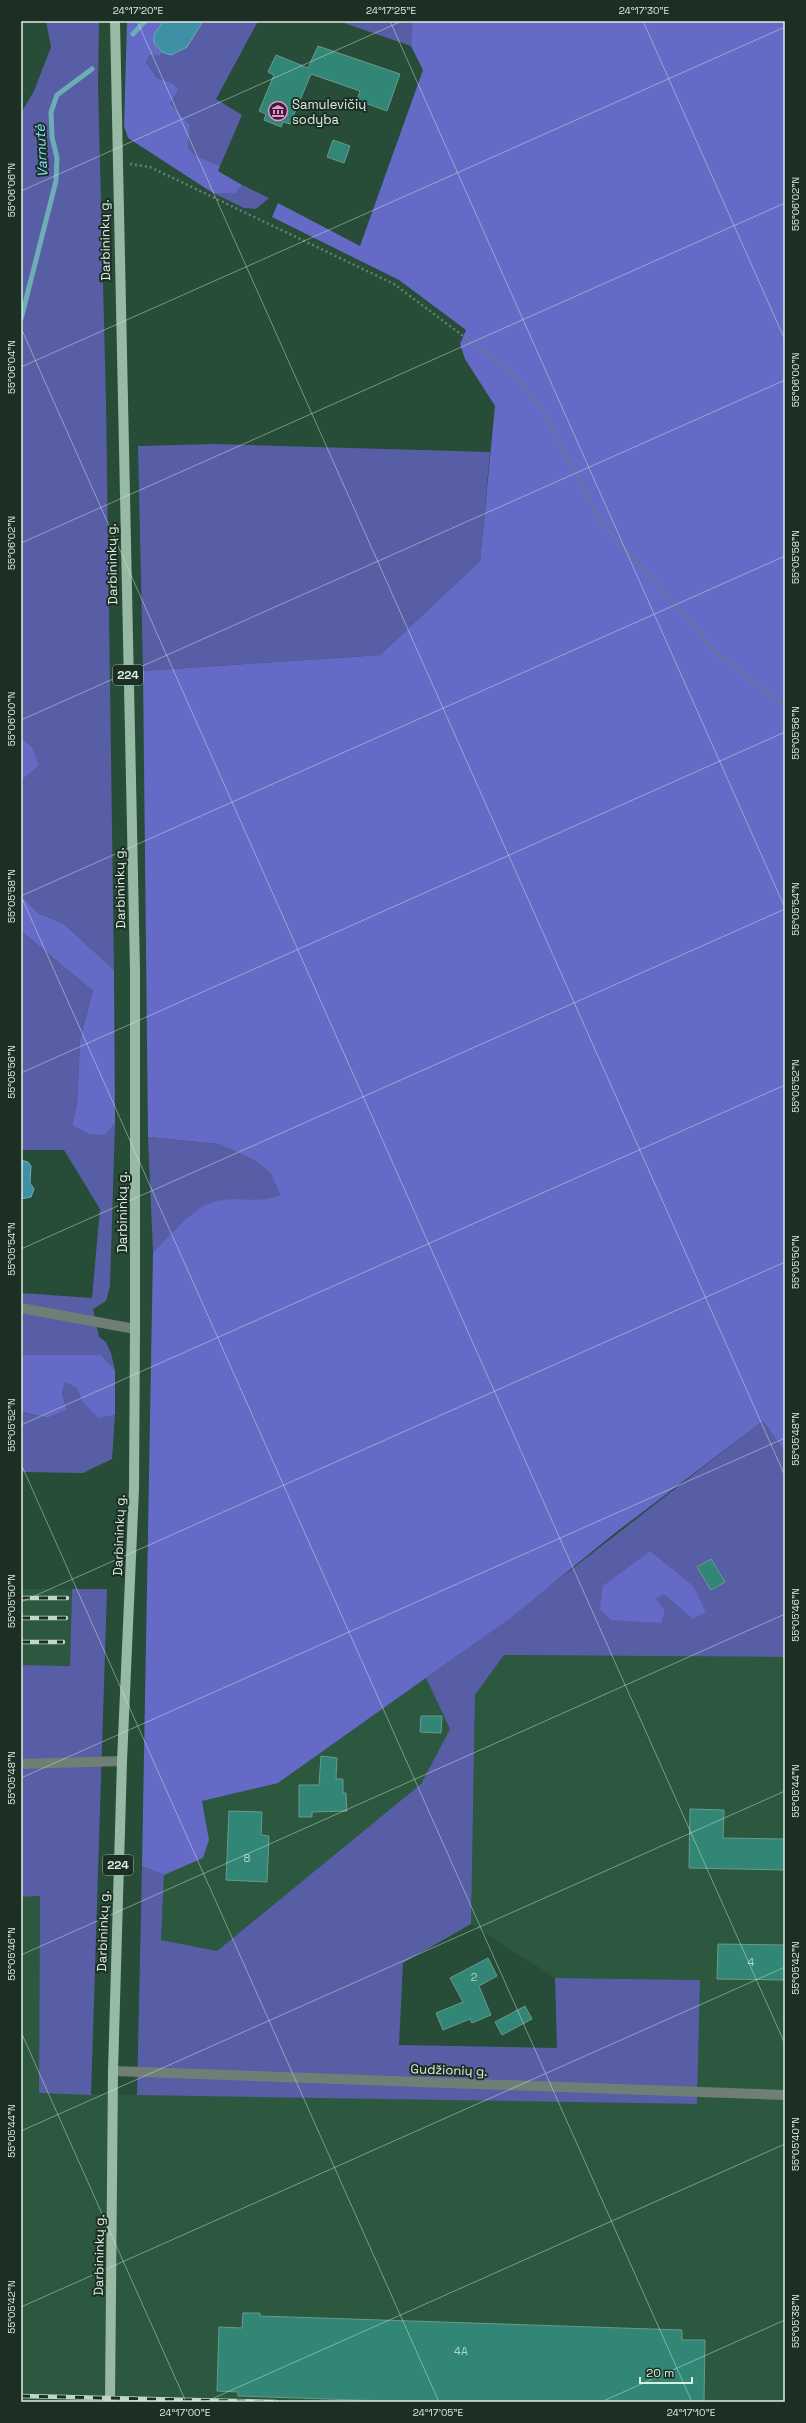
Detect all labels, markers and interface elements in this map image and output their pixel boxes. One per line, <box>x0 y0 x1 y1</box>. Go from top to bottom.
text: 24°17'20"E <box>113 4 164 17</box>
text: 24°17'25"E <box>366 4 416 17</box>
text: 24°17'30"E <box>619 4 670 17</box>
place label: Samulevičių sodyba <box>292 96 366 128</box>
museum icon: Samulevičių sodyba <box>267 100 289 122</box>
water label: Varnutė <box>31 123 51 178</box>
text: 55°06'06"N <box>5 163 18 217</box>
text: 55°06'02"N <box>789 177 802 231</box>
street label: Darbininkų g. <box>96 199 114 281</box>
text: 55°06'04"N <box>5 340 18 394</box>
text: 55°06'00"N <box>789 353 802 407</box>
text: 55°06'02"N <box>5 516 18 570</box>
street label: Darbininkų g. <box>103 523 121 605</box>
text: 55°05'58"N <box>789 530 802 584</box>
road number: 224 <box>113 665 143 685</box>
text: 55°06'00"N <box>5 692 18 746</box>
text: 55°05'56"N <box>789 706 802 760</box>
street label: Darbininkų g. <box>111 847 129 929</box>
text: 55°05'58"N <box>5 869 18 923</box>
text: 55°05'54"N <box>789 882 802 936</box>
text: 55°05'56"N <box>5 1045 18 1099</box>
text: 55°05'52"N <box>789 1059 802 1113</box>
street label: Darbininkų g. <box>114 1171 131 1253</box>
text: 55°05'54"N <box>5 1222 18 1276</box>
text: 55°05'50"N <box>789 1235 802 1289</box>
text: 55°05'52"N <box>5 1398 18 1452</box>
text: 55°05'48"N <box>789 1412 802 1466</box>
street label: Darbininkų g. <box>109 1494 129 1576</box>
text: 55°05'50"N <box>5 1574 18 1628</box>
text: 55°05'46"N <box>789 1588 802 1642</box>
text: 55°05'48"N <box>5 1751 18 1805</box>
text: 55°05'44"N <box>789 1764 802 1818</box>
house number: 8 <box>244 1851 251 1865</box>
road number: 224 <box>103 1855 133 1875</box>
street label: Darbininkų g. <box>93 1890 113 1972</box>
text: 55°05'46"N <box>5 1927 18 1981</box>
text: 55°05'42"N <box>789 1941 802 1995</box>
house number: 4 <box>748 1955 755 1969</box>
house number: 2 <box>471 1970 478 1984</box>
street label: Gudžionių g. <box>410 2060 488 2080</box>
text: 55°05'44"N <box>5 2104 18 2158</box>
text: 55°05'40"N <box>789 2117 802 2171</box>
street label: Darbininkų g. <box>90 2214 108 2296</box>
text: 55°05'42"N <box>5 2280 18 2334</box>
text: 55°05'38"N <box>789 2294 802 2348</box>
house number: 4A <box>454 2344 468 2358</box>
scale bar <box>640 2359 692 2385</box>
text: 20 m <box>646 2365 674 2381</box>
text: 24°17'00"E <box>160 2406 211 2419</box>
text: 24°17'05"E <box>413 2406 464 2419</box>
text: 24°17'10"E <box>667 2406 716 2419</box>

